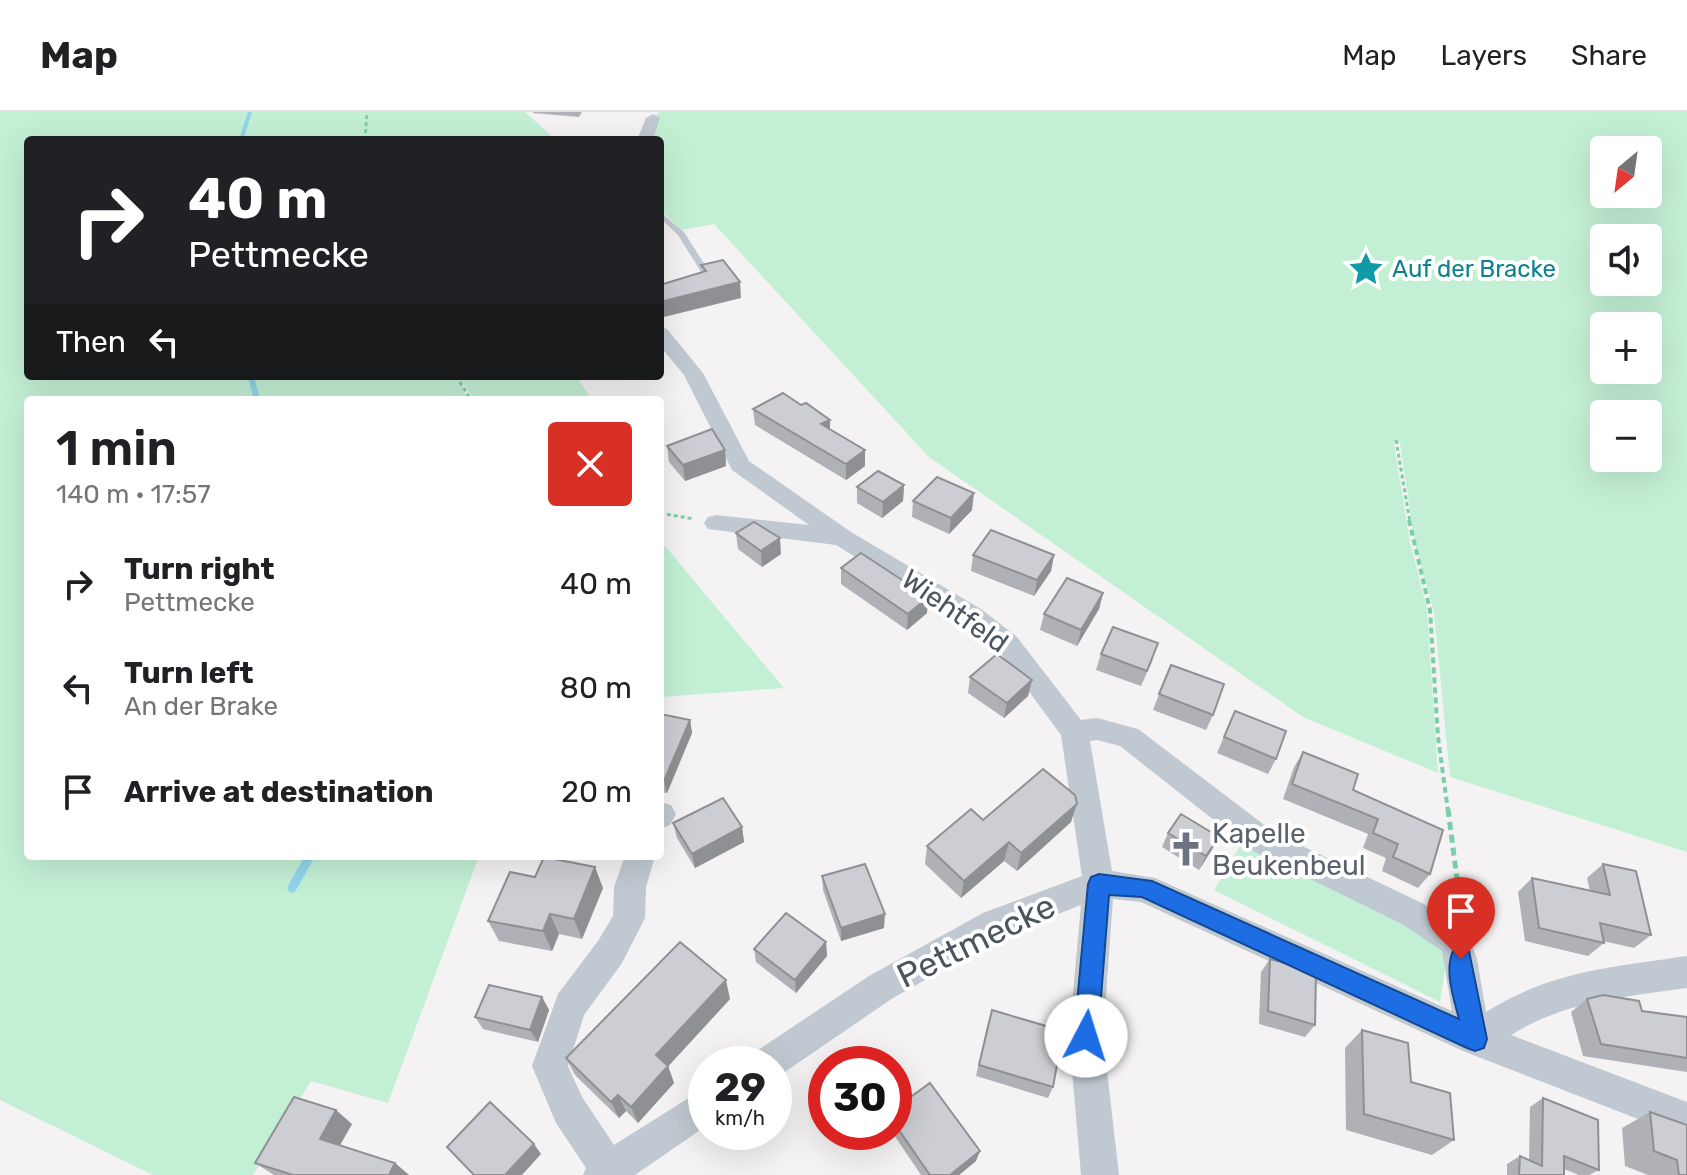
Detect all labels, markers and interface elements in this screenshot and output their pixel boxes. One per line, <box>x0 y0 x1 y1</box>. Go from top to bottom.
text: Map <box>40 32 118 78</box>
text: Map <box>1342 39 1397 72</box>
text: Layers <box>1441 39 1527 72</box>
text: Share <box>1571 39 1647 72</box>
north arrow <box>1590 136 1662 208</box>
map controls <box>1590 136 1662 472</box>
text: 40 m <box>188 166 328 232</box>
icon: right <box>56 168 160 272</box>
button: sound <box>1590 224 1662 296</box>
text: Pettmecke <box>188 233 369 276</box>
place icon: Auf der Bracke <box>1347 250 1385 288</box>
place label: Auf der Bracke <box>1392 255 1556 283</box>
button: + <box>1590 312 1662 384</box>
icon: left <box>142 320 186 364</box>
text: Then <box>56 324 126 360</box>
button: − <box>1590 400 1662 472</box>
text: 1 min <box>56 420 177 477</box>
button: close <box>548 422 632 506</box>
text: 140 m · 17:57 <box>56 479 211 510</box>
text: Turn right <box>124 551 275 587</box>
icon: right <box>56 562 100 606</box>
street label: Wiehtfeld <box>895 562 1015 660</box>
text: 40 m <box>560 566 632 602</box>
text: Pettmecke <box>124 587 255 618</box>
text: Turn left <box>124 655 254 691</box>
icon: left <box>56 666 100 710</box>
text: 80 m <box>560 670 632 706</box>
text: An der Brake <box>124 691 278 722</box>
icon: arrive <box>56 770 100 814</box>
text: Arrive at destination <box>124 774 434 810</box>
text: 20 m <box>561 774 632 810</box>
place label: Kapelle Beukenbeul <box>1212 817 1366 882</box>
church icon: Kapelle Beukenbeul <box>1167 830 1205 868</box>
pin <box>1427 877 1495 959</box>
street label: Pettmecke <box>890 885 1062 997</box>
icon: arrive <box>1439 889 1483 933</box>
position arrow <box>1044 994 1128 1078</box>
speed limit sign: 30 <box>808 1046 912 1150</box>
text: 29 <box>714 1064 766 1111</box>
text: km/h <box>715 1106 765 1130</box>

